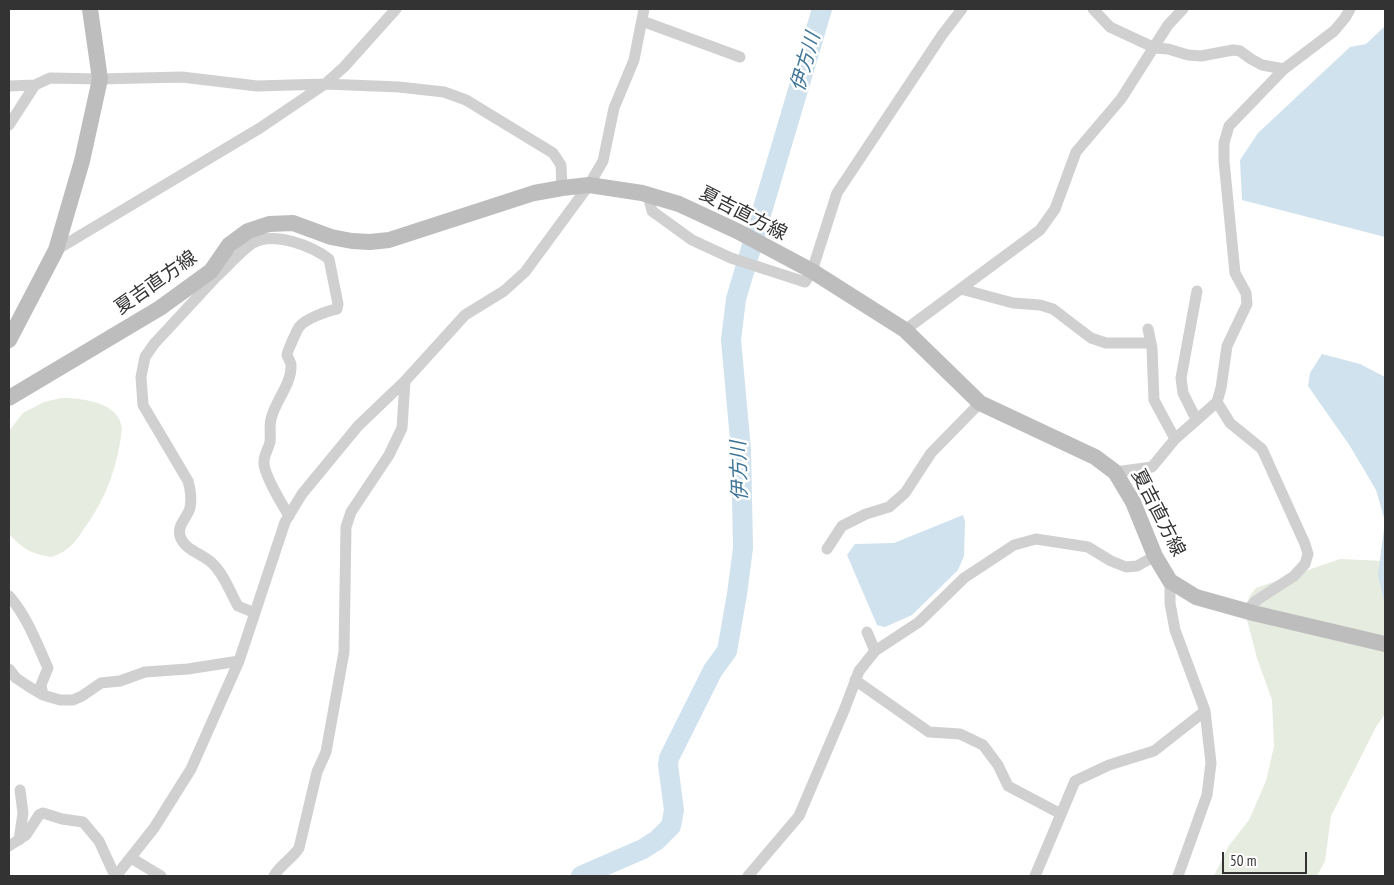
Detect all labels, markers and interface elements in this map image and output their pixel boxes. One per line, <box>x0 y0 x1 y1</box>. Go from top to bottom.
water label: 伊方川 <box>786 30 826 94</box>
street label: 夏吉直方線 <box>696 182 790 246</box>
street label: 夏吉直方線 <box>111 246 201 320</box>
water label: 伊方川 <box>727 441 753 501</box>
street label: 夏吉直方線 <box>1126 466 1190 560</box>
scale bar <box>1224 842 1309 874</box>
text: 50 m <box>1230 851 1256 870</box>

